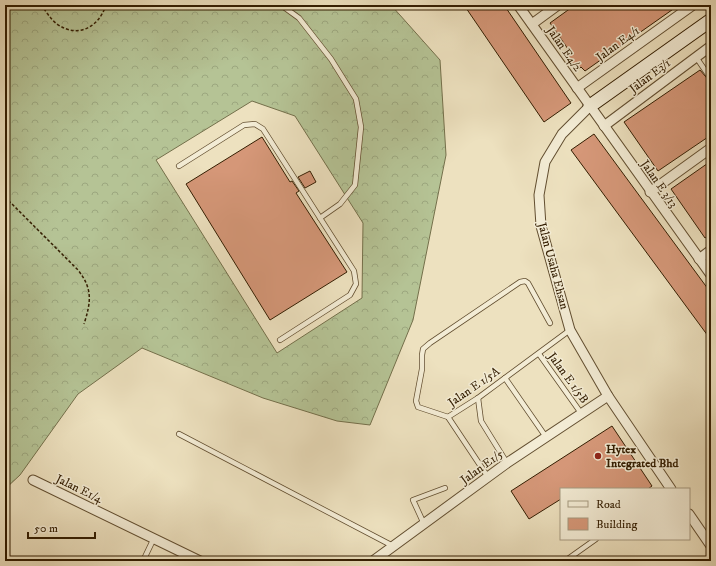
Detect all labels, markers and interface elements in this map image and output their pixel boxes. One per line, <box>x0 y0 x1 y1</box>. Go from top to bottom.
street label: Jalan E4/2 <box>542 23 585 75</box>
street label: Jalan E4/1 <box>592 23 643 65</box>
street label: Jalan E3/1 <box>626 56 674 97</box>
street label: Jalan E 3/13 <box>637 156 681 211</box>
street label: Jalan Usaha Ehsan <box>534 220 572 312</box>
street label: Jalan E 1/5B <box>544 349 592 406</box>
street label: Jalan E 1/5A <box>444 364 503 411</box>
place label: Hytex Integrated Bhd <box>606 442 680 471</box>
street label: Jalan E1/5 <box>457 446 506 488</box>
marker: Hytex Integrated Bhd <box>593 451 603 461</box>
street label: Jalan E1/4 <box>52 471 106 507</box>
legend <box>560 488 690 540</box>
text: Road <box>596 497 621 512</box>
scale bar <box>28 514 95 540</box>
text: Building <box>596 517 637 532</box>
text: 50 m <box>34 521 58 536</box>

